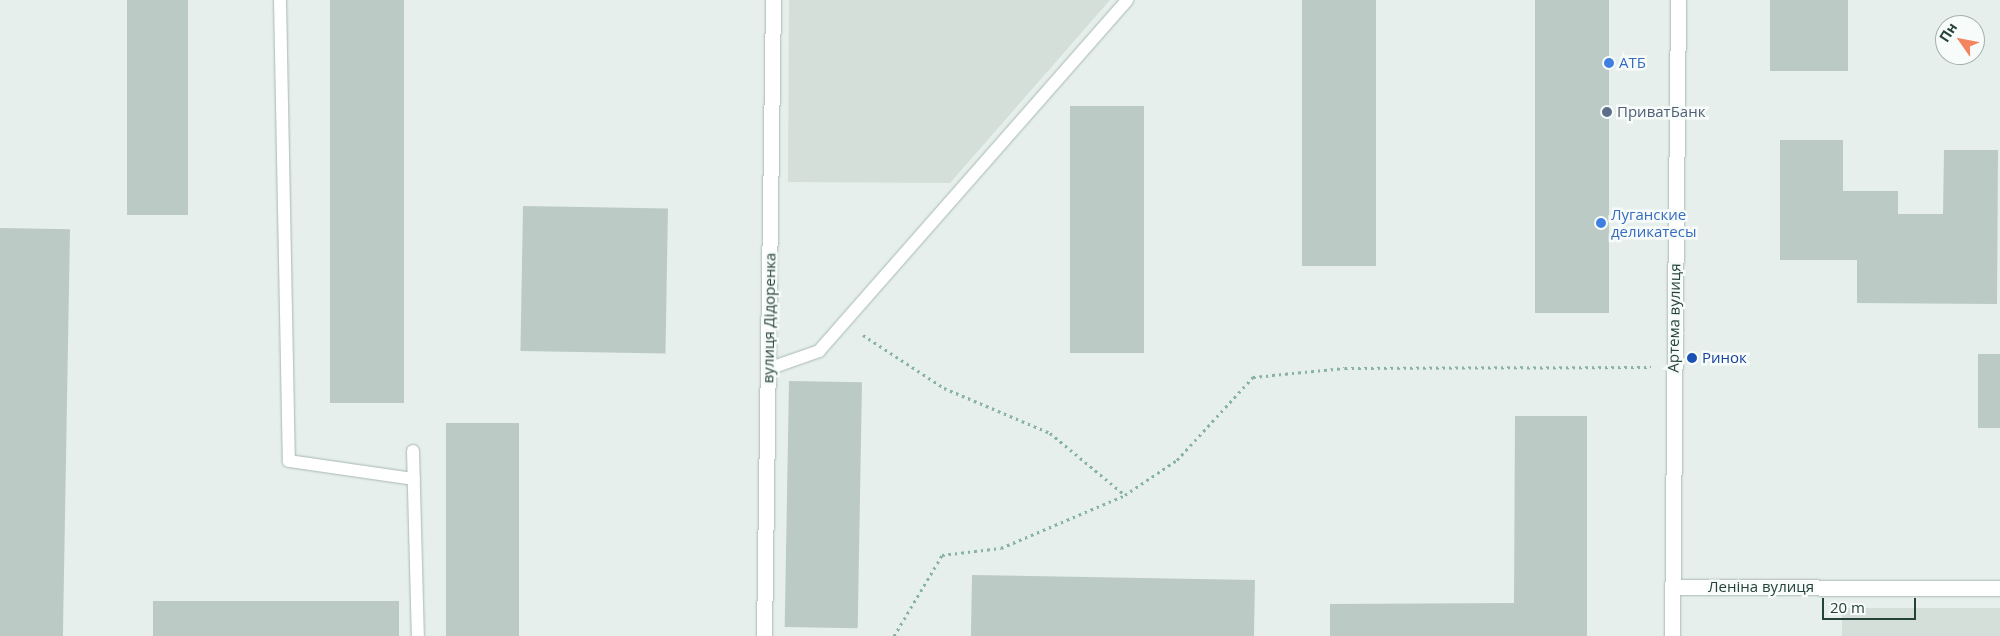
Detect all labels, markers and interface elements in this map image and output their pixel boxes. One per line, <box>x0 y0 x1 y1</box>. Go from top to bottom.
north arrow <box>1935 15 1985 65</box>
text: Пн <box>1935 19 1961 46</box>
place label: АТБ <box>1619 54 1646 72</box>
marker: АТБ <box>1603 57 1615 69</box>
place label: ПриватБанк <box>1617 103 1705 121</box>
marker: ПриватБанк <box>1601 106 1613 118</box>
place label: Луганские деликатесы <box>1611 205 1696 240</box>
marker: Луганские деликатесы <box>1595 217 1607 229</box>
street label: вулиця Дідоренка <box>759 252 779 384</box>
street label: Артема вулиця <box>1664 263 1684 373</box>
place label: Ринок <box>1702 349 1747 367</box>
marker: Ринок <box>1686 352 1698 364</box>
street label: Леніна вулиця <box>1708 578 1814 596</box>
scale bar <box>1825 588 1919 620</box>
text: 20 m <box>1830 597 1865 617</box>

